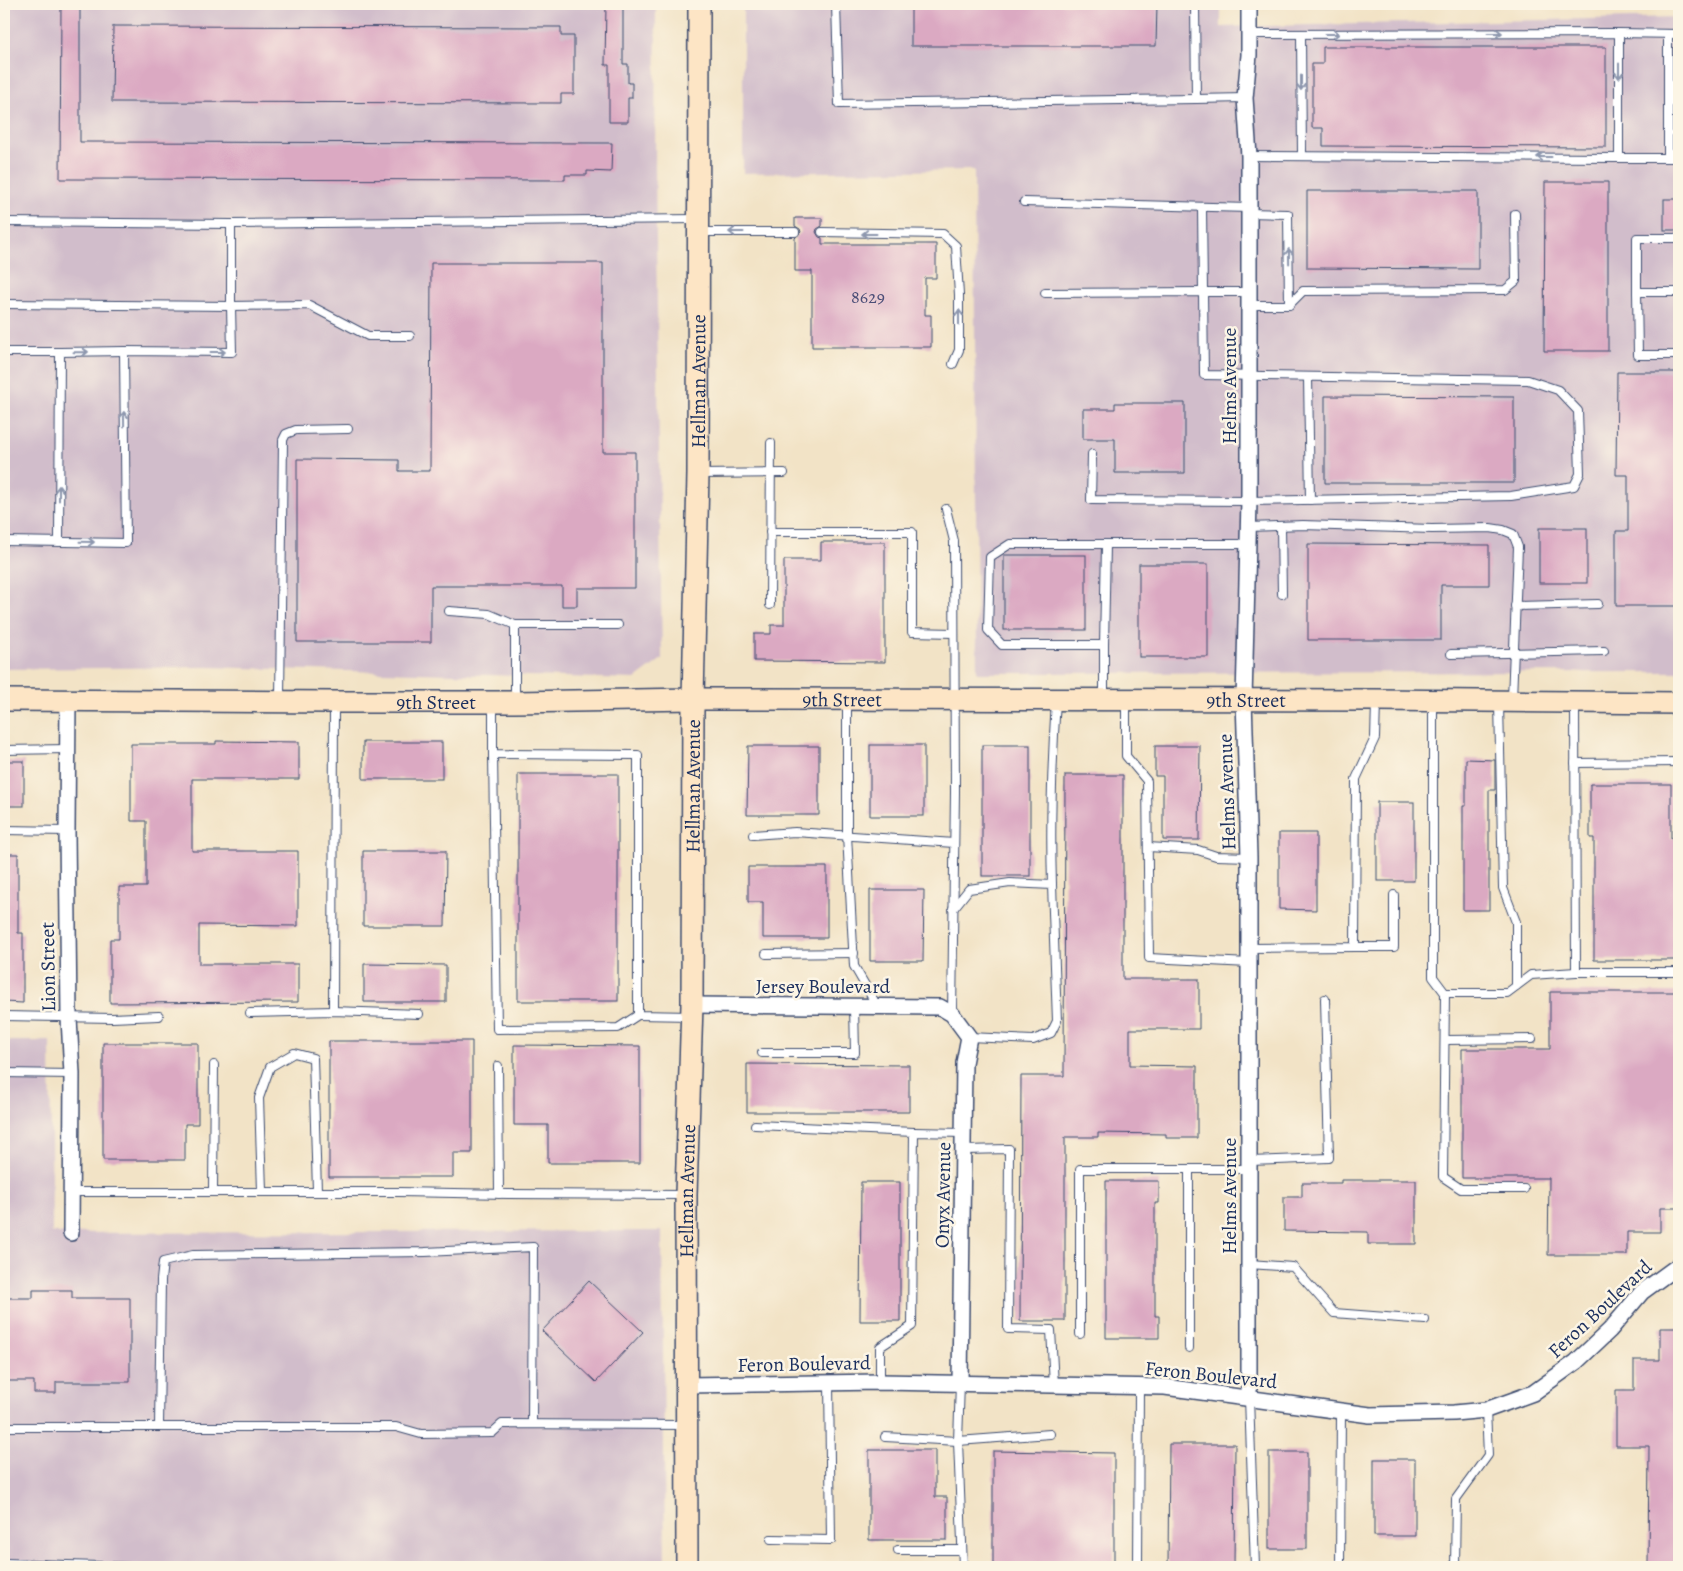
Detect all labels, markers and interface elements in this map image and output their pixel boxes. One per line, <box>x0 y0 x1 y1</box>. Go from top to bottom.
one-way arrow <box>1486 28 1503 38</box>
one-way arrow <box>1324 29 1340 39</box>
one-way arrow <box>1614 62 1624 78</box>
one-way arrow <box>1296 74 1306 91</box>
one-way arrow <box>1536 152 1552 162</box>
one-way arrow <box>728 227 744 237</box>
one-way arrow <box>861 229 877 239</box>
one-way arrow <box>1284 248 1294 264</box>
house number: 8629 <box>851 285 885 309</box>
one-way arrow <box>954 309 964 325</box>
street label: Hellman Avenue <box>685 314 712 448</box>
street label: Helms Avenue <box>1216 328 1243 444</box>
one-way arrow <box>72 347 89 357</box>
one-way arrow <box>210 347 226 357</box>
one-way arrow <box>120 411 129 427</box>
one-way arrow <box>54 485 64 502</box>
one-way arrow <box>79 537 95 547</box>
street label: 9th Street <box>802 686 882 713</box>
street label: 9th Street <box>1206 686 1286 713</box>
street label: 9th Street <box>396 689 476 716</box>
street label: Hellman Avenue <box>679 719 706 853</box>
street label: Helms Avenue <box>1211 733 1243 851</box>
street label: Lion Street <box>34 921 62 1012</box>
street label: Jersey Boulevard <box>756 973 891 1000</box>
street label: Hellman Avenue <box>672 1124 702 1258</box>
street label: Helms Avenue <box>1216 1138 1243 1254</box>
street label: Onyx Avenue <box>929 1142 957 1248</box>
street label: Feron Boulevard <box>1542 1254 1658 1364</box>
street label: Feron Boulevard <box>737 1349 871 1379</box>
street label: Feron Boulevard <box>1143 1355 1279 1395</box>

